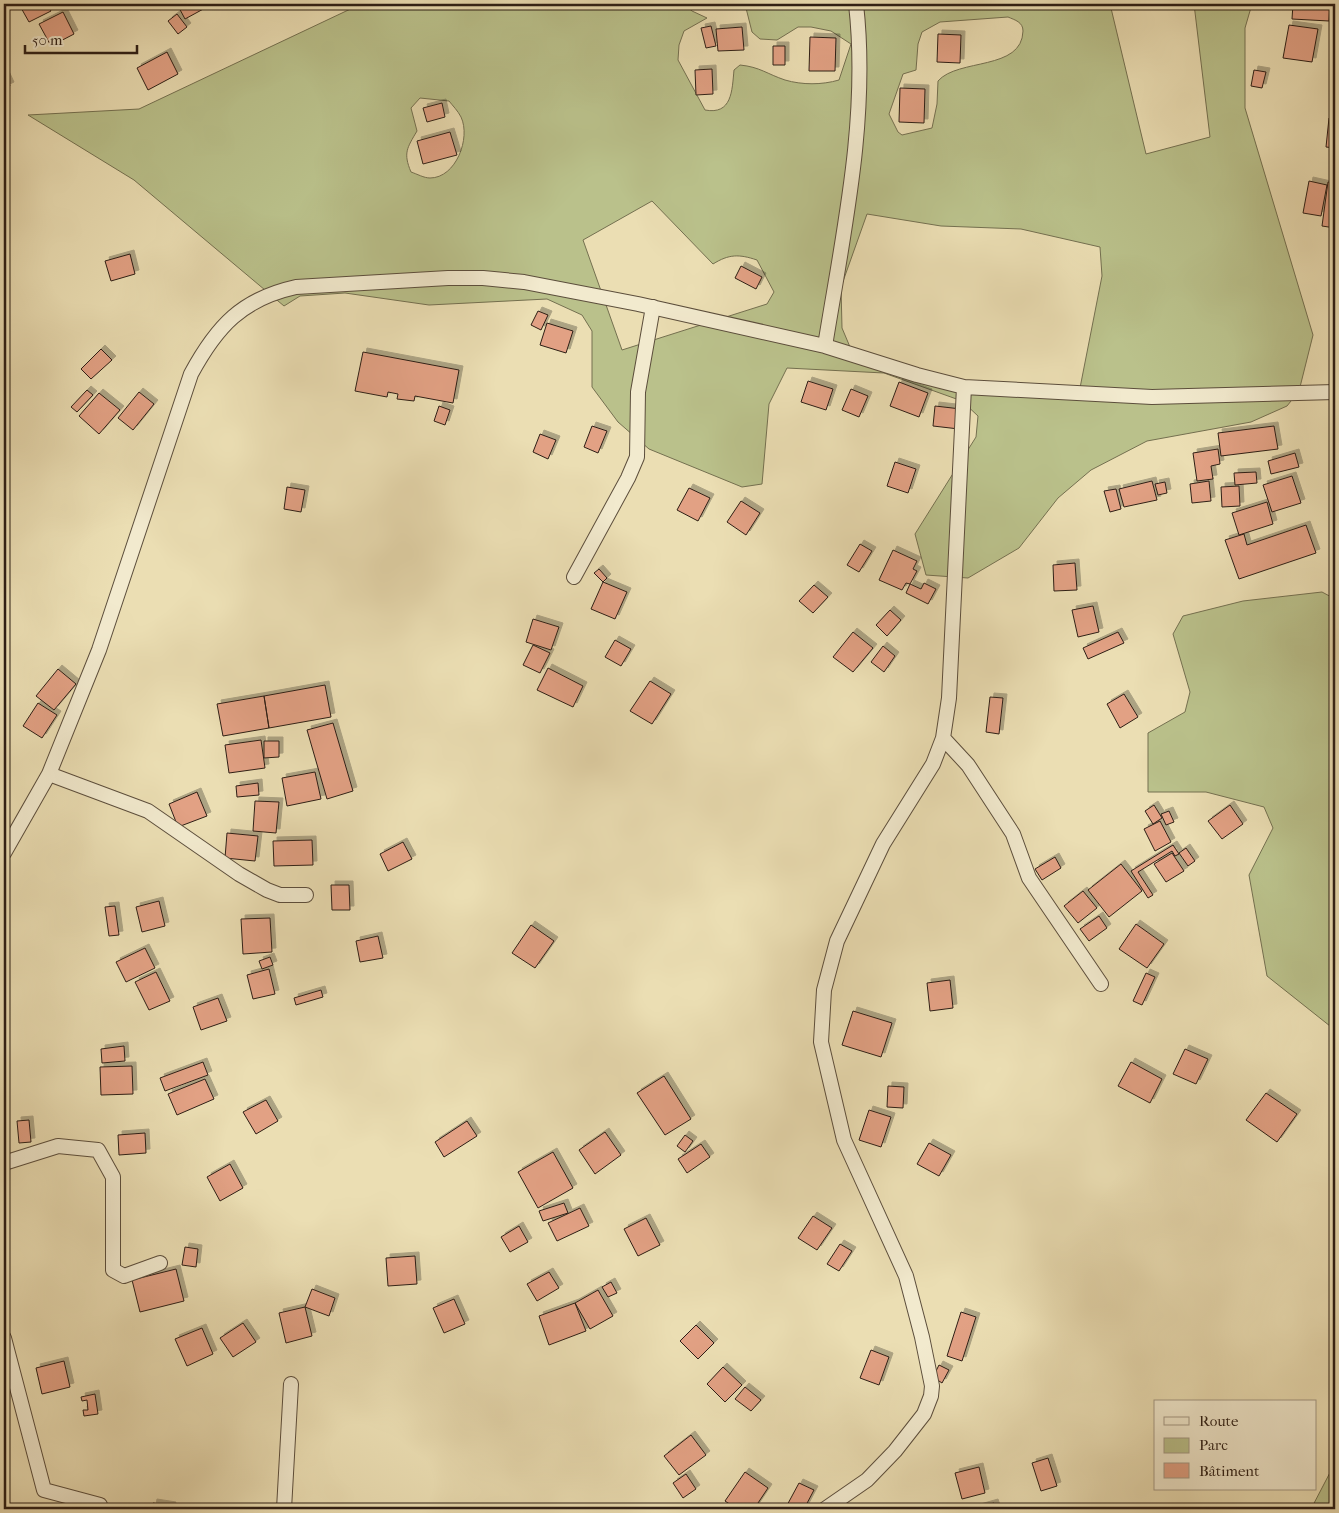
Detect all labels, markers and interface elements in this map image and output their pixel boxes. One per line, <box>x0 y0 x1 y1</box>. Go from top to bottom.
scale bar <box>25 22 138 54</box>
text: 50 m <box>32 31 63 49</box>
legend <box>1154 1400 1316 1490</box>
text: Route <box>1199 1412 1239 1430</box>
text: Parc <box>1199 1436 1228 1454</box>
text: Bâtiment <box>1199 1462 1260 1480</box>

